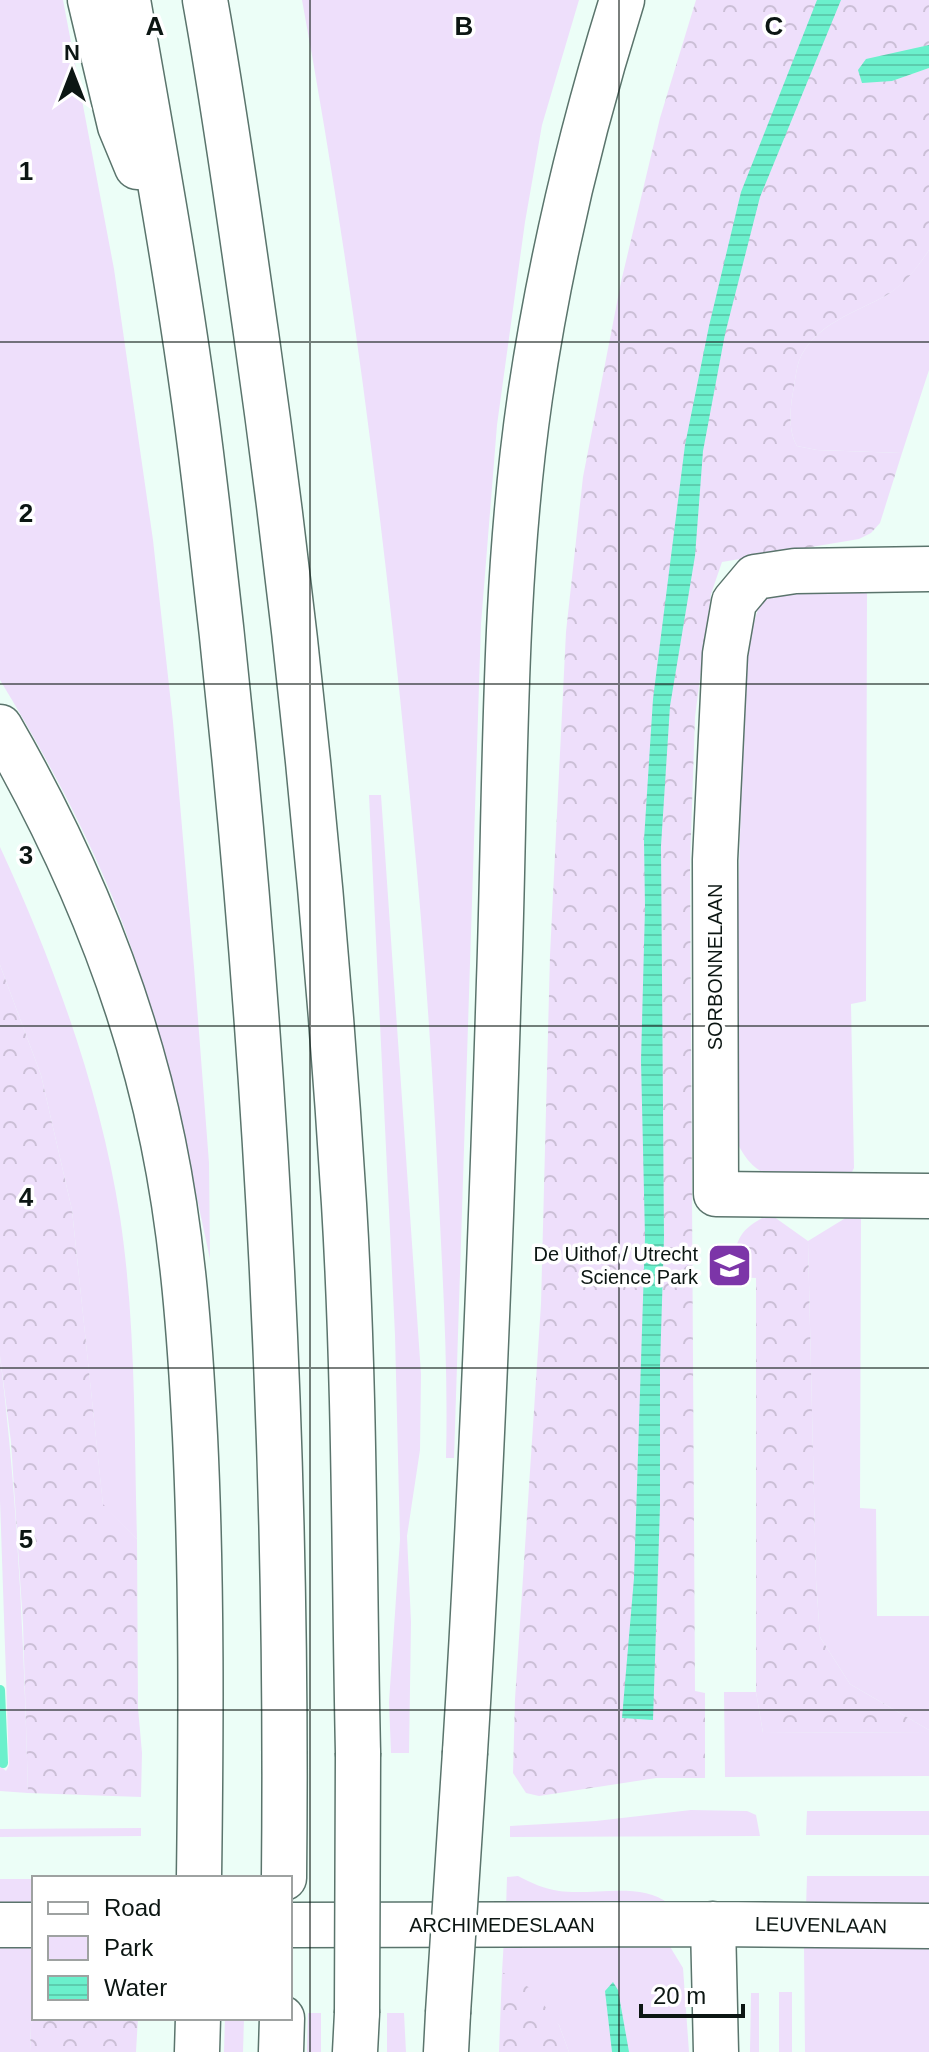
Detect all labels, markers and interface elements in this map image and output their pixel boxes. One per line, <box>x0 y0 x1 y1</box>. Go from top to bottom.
text: A <box>146 11 165 41</box>
text: B <box>455 11 473 41</box>
text: C <box>765 11 784 41</box>
north arrow <box>32 32 112 112</box>
text: N <box>64 40 80 65</box>
text: 1 <box>19 156 33 186</box>
text: 2 <box>19 498 33 528</box>
text: 3 <box>19 840 33 870</box>
street label: SORBONNELAAN <box>704 884 726 1050</box>
text: 4 <box>19 1182 34 1212</box>
school or university icon: De Uithof / Utrecht Science Park <box>705 1241 753 1289</box>
place label: De Uithof / Utrecht Science Park <box>533 1243 699 1288</box>
text: 5 <box>19 1524 33 1554</box>
legend <box>32 1876 292 2020</box>
text: Road <box>104 1894 161 1921</box>
street label: LEUVENLAAN <box>755 1913 887 1937</box>
street label: ARCHIMEDESLAAN <box>409 1914 595 1936</box>
text: Park <box>104 1934 154 1961</box>
scale bar <box>641 1968 743 2018</box>
text: Water <box>104 1974 167 2001</box>
text: 20 m <box>653 1982 706 2009</box>

